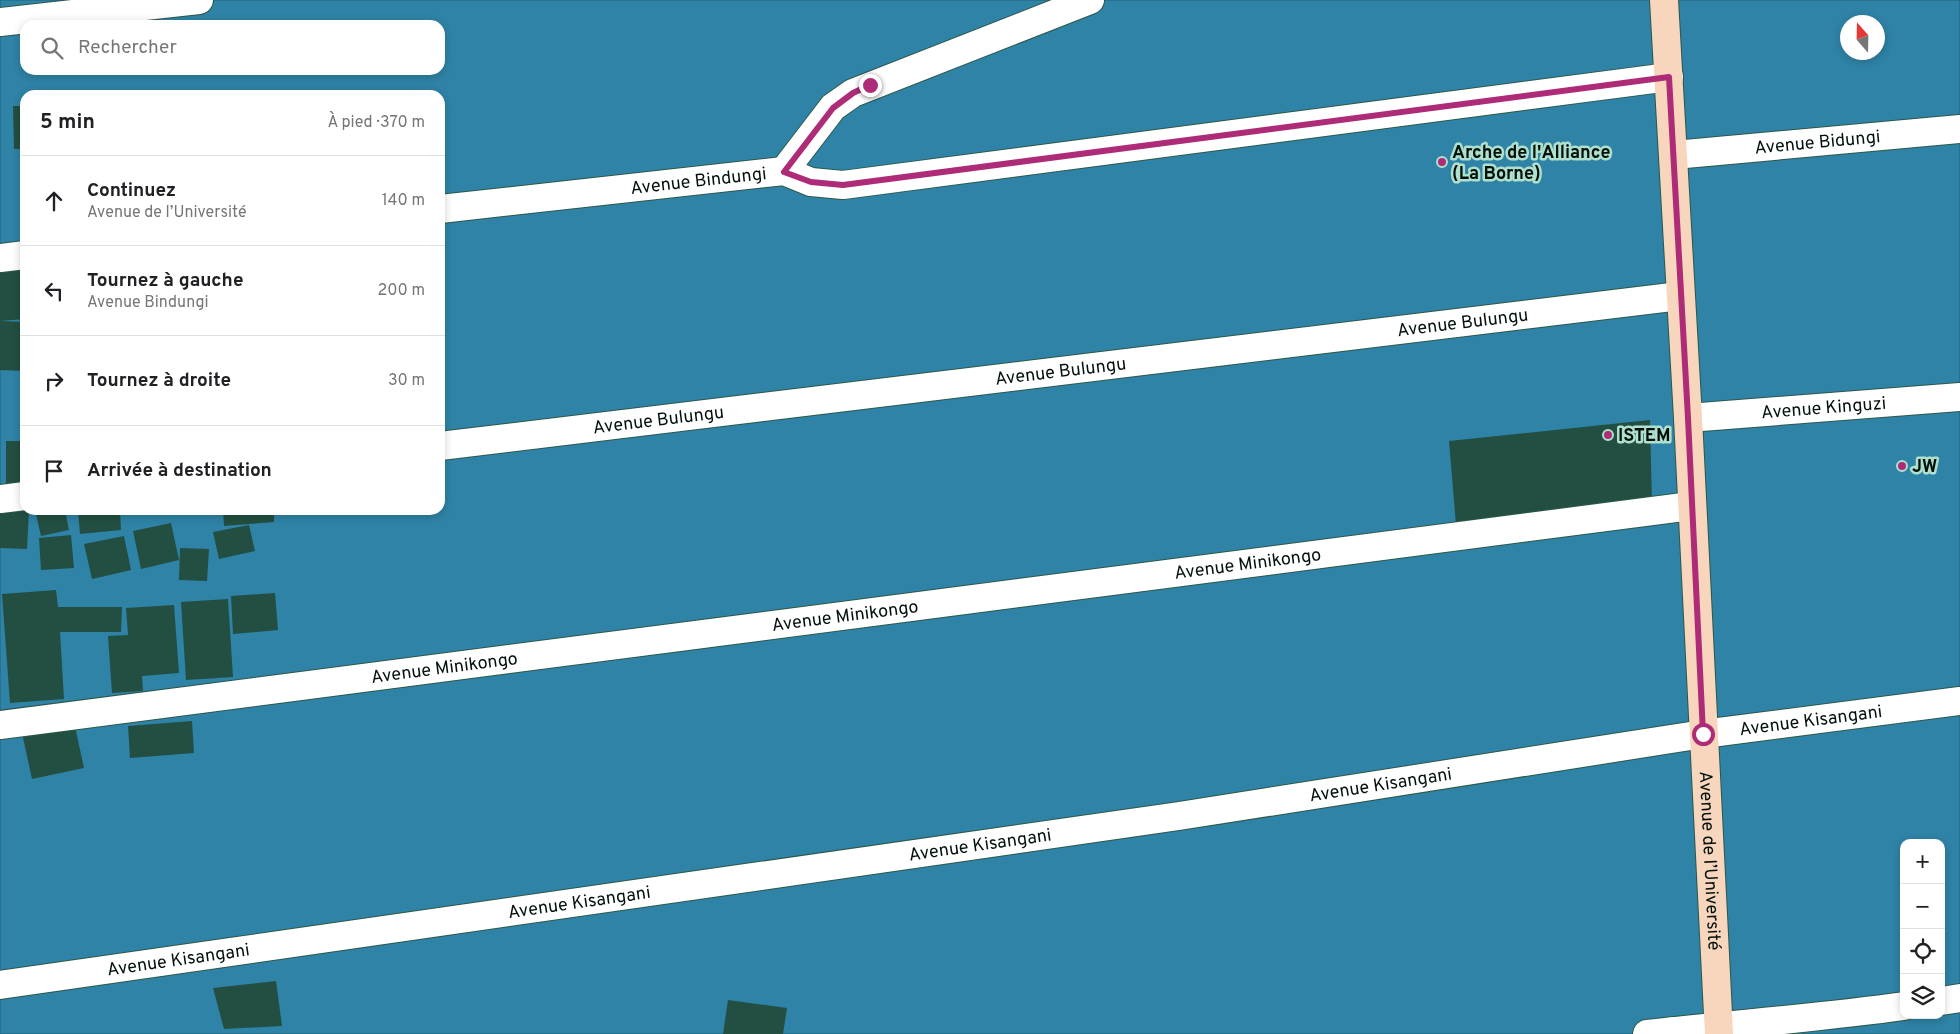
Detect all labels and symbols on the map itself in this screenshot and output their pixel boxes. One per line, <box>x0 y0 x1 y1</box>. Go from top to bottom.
north arrow <box>1840 15 1885 60</box>
route end <box>859 74 882 97</box>
street label: Avenue Bidungi <box>1754 126 1882 161</box>
place label: Arche de l'Alliance (La Borne) <box>1452 142 1611 186</box>
marker: Arche de l'Alliance (La Borne) <box>1436 156 1448 168</box>
street label: Avenue Bindungi <box>629 163 768 201</box>
street label: Avenue Bulungu <box>1396 304 1530 343</box>
street label: Avenue Bulungu <box>994 353 1128 392</box>
street label: Avenue Kinguzi <box>1760 393 1887 425</box>
street label: Avenue Bulungu <box>592 402 726 440</box>
place label: ISTEM <box>1618 425 1671 448</box>
marker: ISTEM <box>1602 429 1614 441</box>
place label: JW <box>1912 456 1937 479</box>
marker: JW <box>1896 460 1908 472</box>
street label: Avenue Minikongo <box>1173 544 1323 586</box>
street label: Avenue Minikongo <box>770 596 920 638</box>
street label: Avenue Minikongo <box>370 648 519 690</box>
street label: Avenue Kisangani <box>1738 701 1884 742</box>
route start <box>1692 723 1715 746</box>
street label: Avenue Kisangani <box>1308 763 1454 808</box>
street label: Avenue de l’Université <box>1693 771 1725 951</box>
street label: Avenue Kisangani <box>907 824 1053 868</box>
street label: Avenue Kisangani <box>506 882 652 925</box>
street label: Avenue Kisangani <box>105 939 251 983</box>

